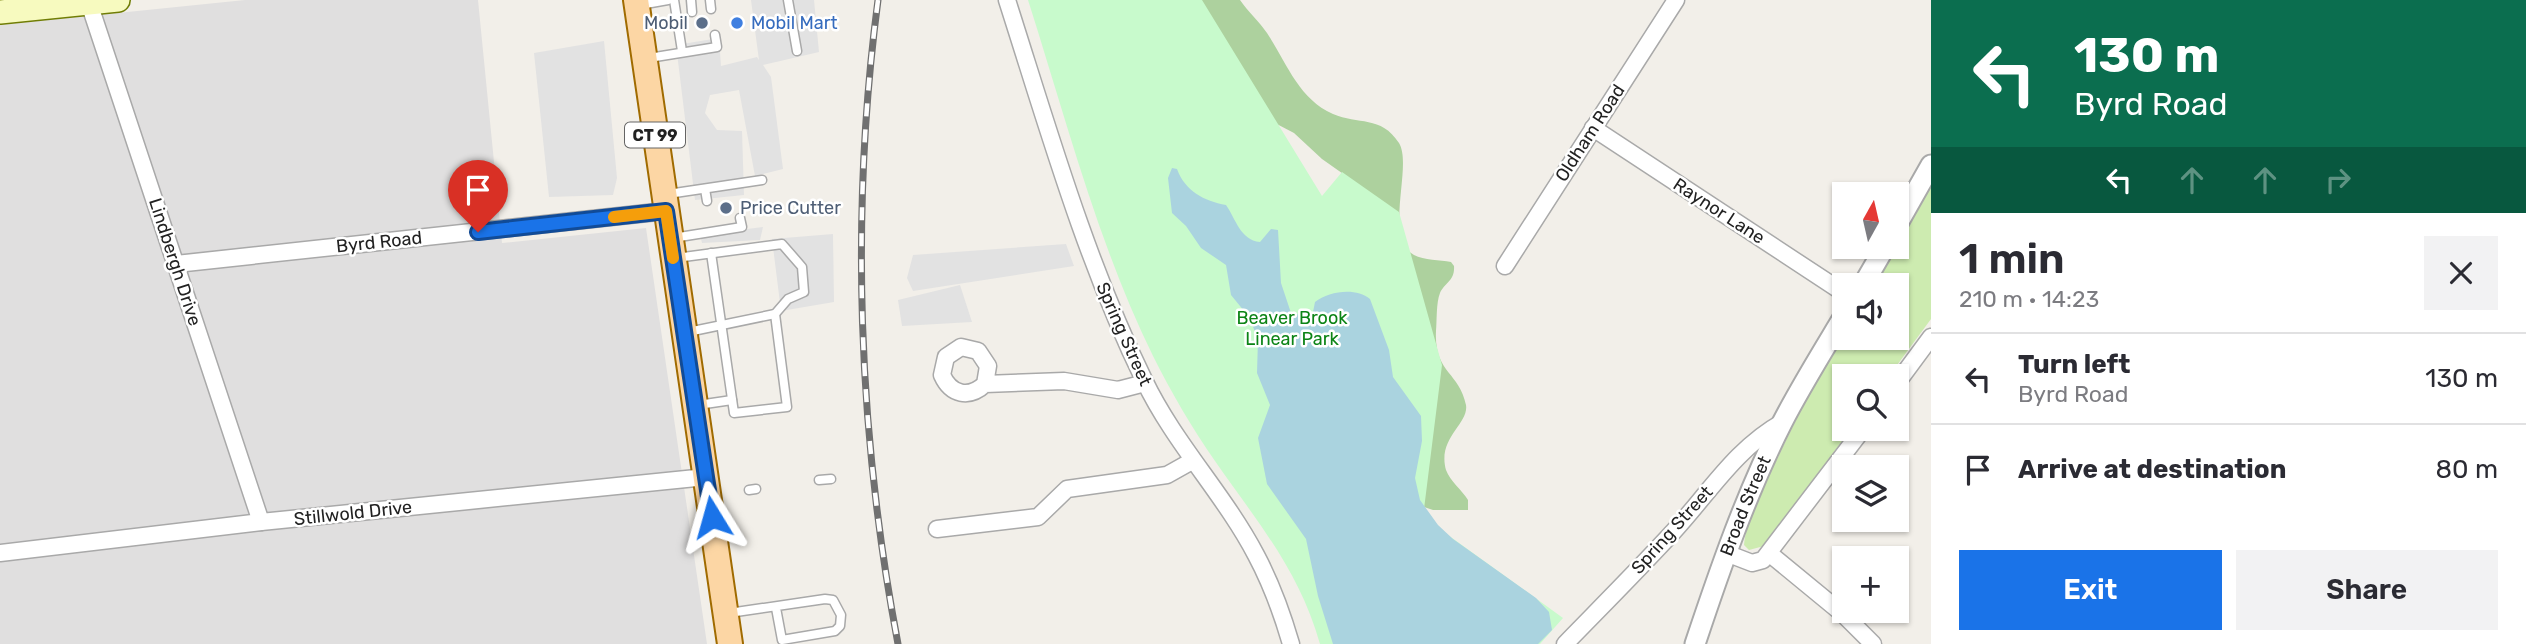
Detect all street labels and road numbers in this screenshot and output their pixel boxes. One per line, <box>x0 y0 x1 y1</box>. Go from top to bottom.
street label: Oldham Road <box>1550 80 1630 186</box>
road number: CT 99 <box>625 122 685 148</box>
street label: Raynor Lane <box>1669 173 1769 249</box>
street label: Lindbergh Drive <box>144 195 206 329</box>
street label: Byrd Road <box>335 227 423 257</box>
street label: Spring Street <box>1091 279 1157 389</box>
street label: Broad Street <box>1715 452 1776 559</box>
street label: Spring Street <box>1627 481 1717 579</box>
street label: Stillwold Drive <box>293 496 413 530</box>

